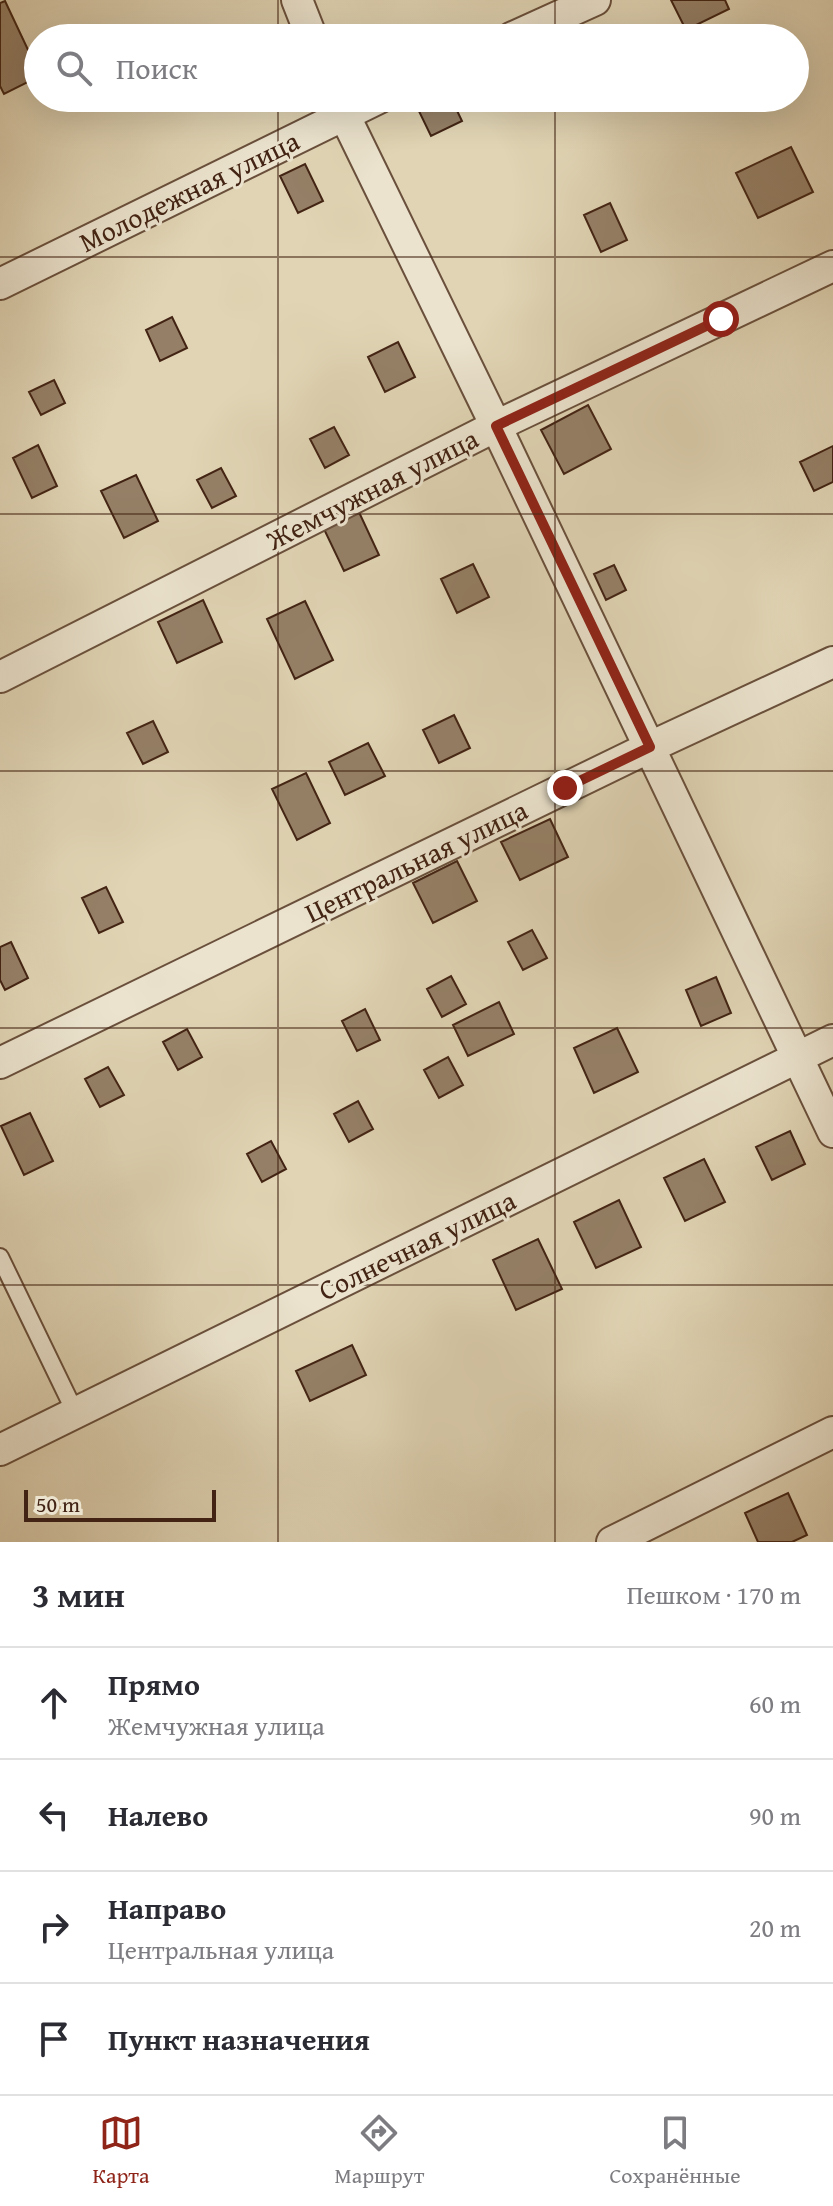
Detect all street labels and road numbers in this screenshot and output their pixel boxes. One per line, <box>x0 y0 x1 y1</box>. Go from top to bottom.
street label: Молодежная улица <box>72 119 306 262</box>
street label: Жемчужная улица <box>258 417 486 560</box>
street label: Центральная улица <box>297 788 535 932</box>
street label: Солнечная улица <box>311 1179 523 1310</box>

